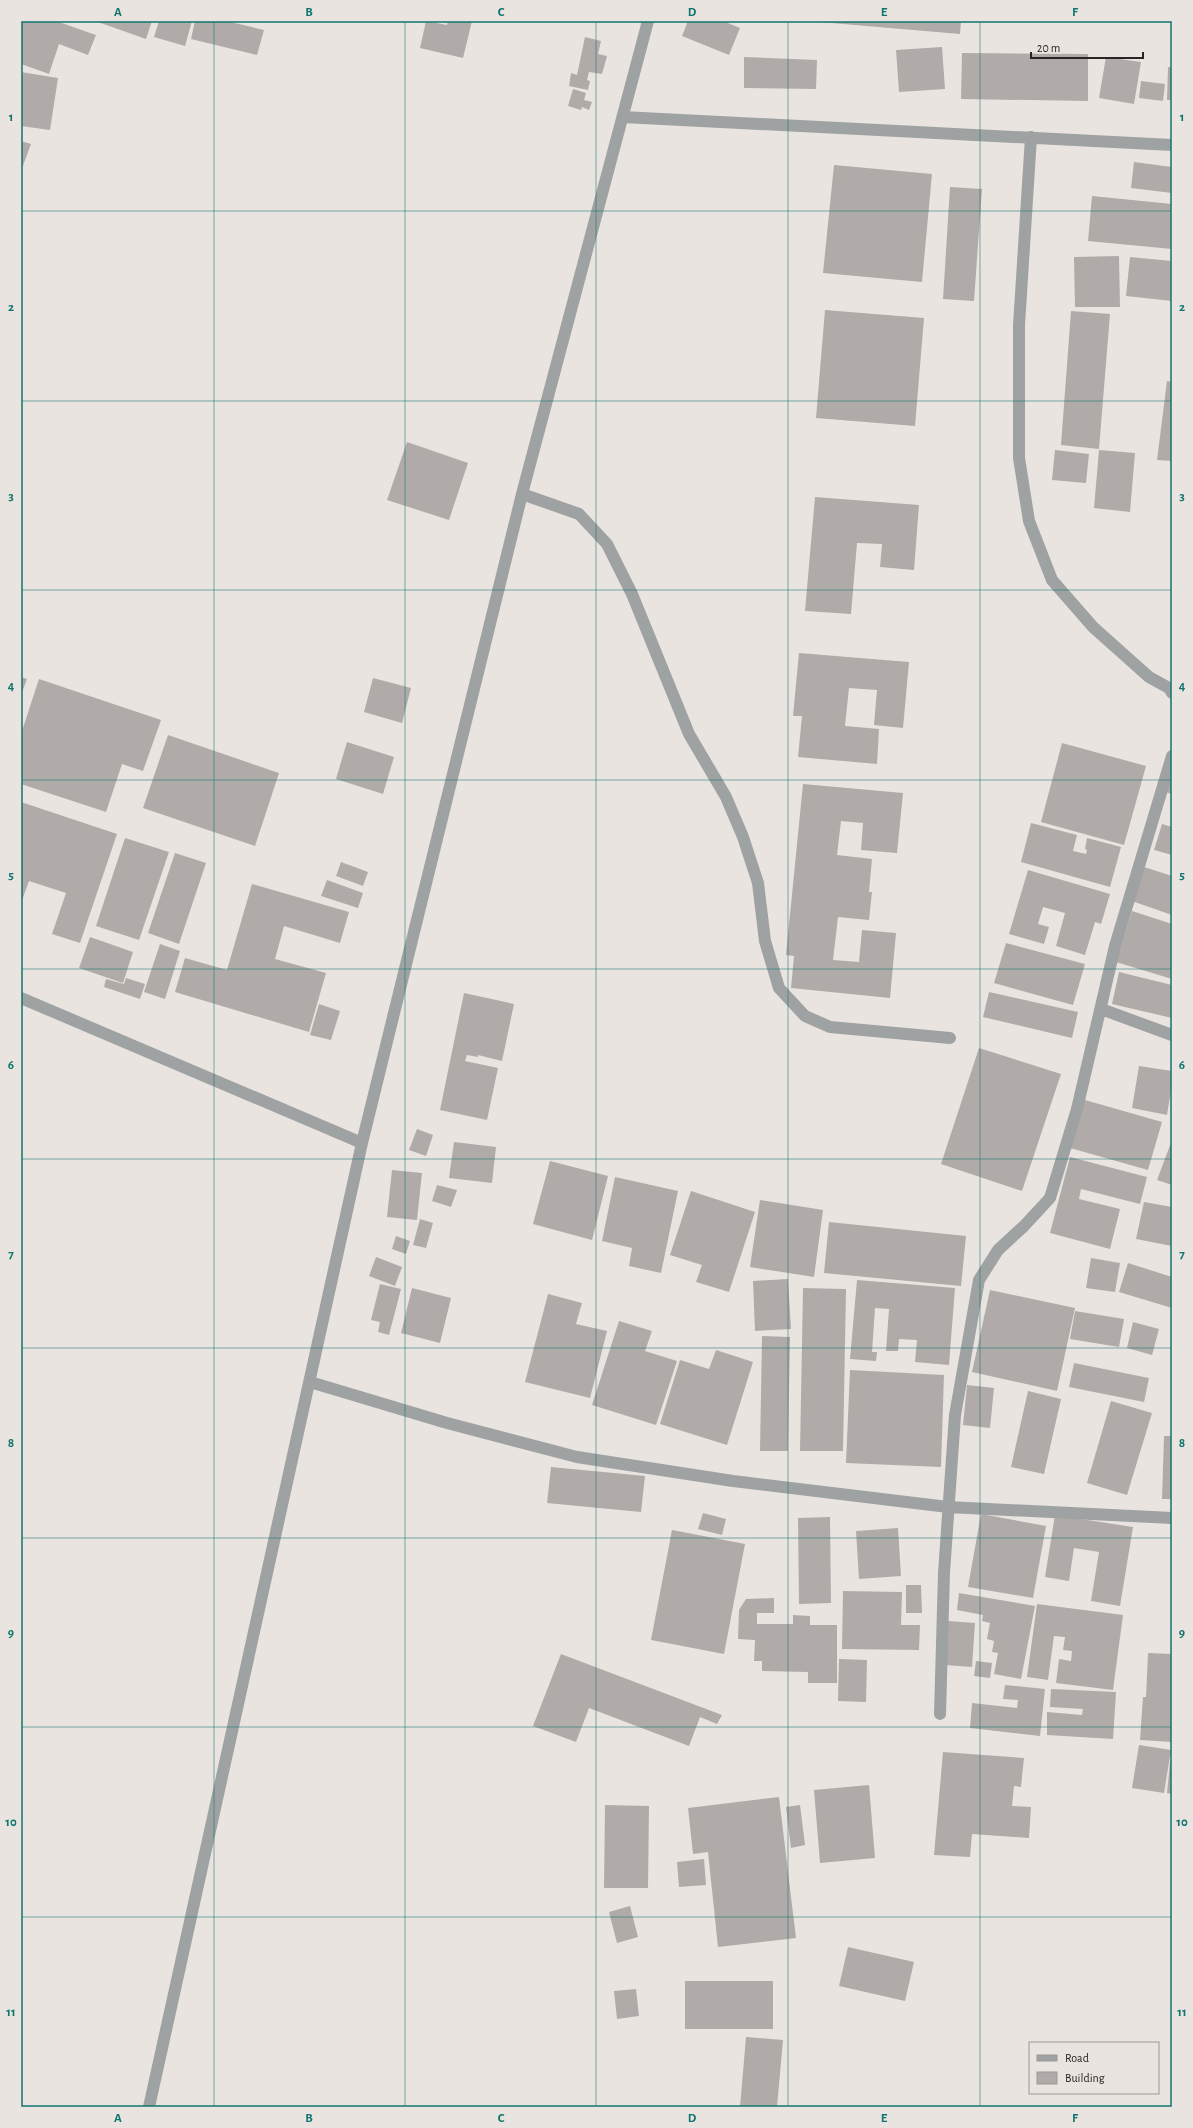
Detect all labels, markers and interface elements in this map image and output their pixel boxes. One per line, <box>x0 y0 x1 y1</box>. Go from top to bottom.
text: A <box>114 6 122 19</box>
text: B <box>305 6 313 19</box>
text: C <box>498 6 505 19</box>
text: D <box>688 6 697 19</box>
text: E <box>881 6 888 19</box>
text: F <box>1072 6 1079 19</box>
scale bar <box>1031 34 1143 60</box>
text: 20 m <box>1037 42 1060 54</box>
text: 1 <box>9 111 13 124</box>
text: 1 <box>1180 111 1184 124</box>
text: 2 <box>8 301 14 314</box>
text: 2 <box>1179 301 1185 314</box>
text: 3 <box>8 490 14 503</box>
text: 3 <box>1179 490 1185 503</box>
text: 4 <box>8 680 15 693</box>
text: 4 <box>1179 680 1186 693</box>
text: 5 <box>8 869 14 882</box>
text: 5 <box>1179 869 1185 882</box>
text: 6 <box>8 1059 14 1072</box>
text: 6 <box>1179 1059 1185 1072</box>
text: 7 <box>8 1248 14 1261</box>
text: 7 <box>1179 1248 1185 1261</box>
text: 8 <box>8 1437 14 1450</box>
text: 8 <box>1179 1437 1185 1450</box>
text: 9 <box>8 1627 14 1640</box>
text: 9 <box>1179 1627 1185 1640</box>
text: 10 <box>5 1816 17 1829</box>
text: 10 <box>1176 1816 1188 1829</box>
text: 11 <box>6 2006 16 2019</box>
text: 11 <box>1177 2006 1187 2019</box>
legend <box>1029 2042 1159 2094</box>
text: Road <box>1065 2052 1089 2064</box>
text: Building <box>1065 2072 1105 2084</box>
text: A <box>114 2112 122 2125</box>
text: B <box>305 2112 313 2125</box>
text: C <box>498 2112 505 2125</box>
text: D <box>688 2112 697 2125</box>
text: E <box>881 2112 888 2125</box>
text: F <box>1072 2112 1079 2125</box>

